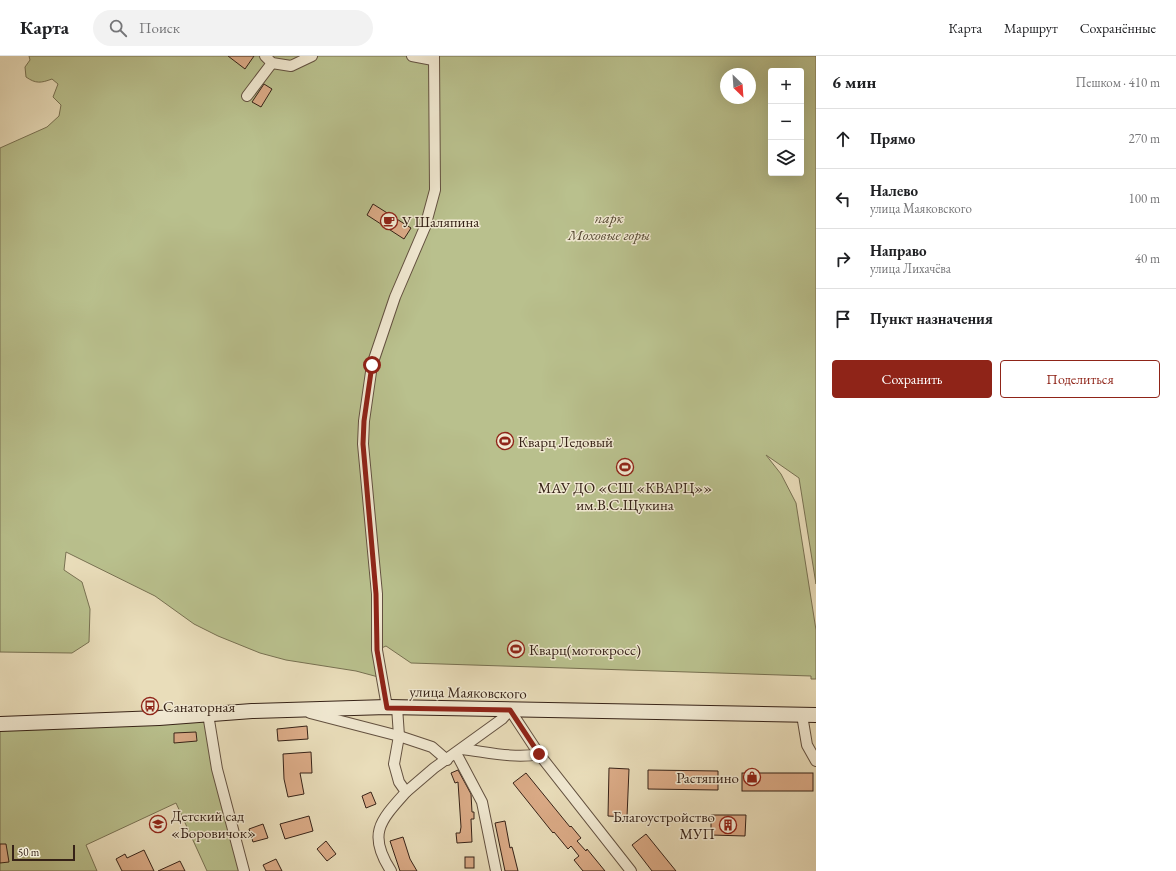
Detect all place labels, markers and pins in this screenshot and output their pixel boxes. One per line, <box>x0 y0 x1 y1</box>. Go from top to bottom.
cafe icon: У Шаляпина <box>379 211 399 231</box>
place label: У Шаляпина <box>401 212 479 231</box>
sports icon: Кварц Ледовый <box>495 431 515 451</box>
place label: Кварц Ледовый <box>518 432 613 451</box>
sports icon: МАУ ДО «СШ «КВАРЦ»» им.В.С.Щукина <box>615 457 635 477</box>
place label: МАУ ДО «СШ «КВАРЦ»» им.В.С.Щукина <box>538 478 712 514</box>
sports icon: Кварц(мотокросс) <box>506 639 526 659</box>
place label: Кварц(мотокросс) <box>529 640 641 659</box>
bus stop icon: Санаторная <box>140 696 160 716</box>
place label: Санаторная <box>163 697 236 716</box>
shop icon: Растяпино <box>742 767 762 787</box>
place label: Растяпино <box>676 768 739 787</box>
place label: Детский сад «Боровичок» <box>171 806 256 842</box>
place label: Благоустройство МУП <box>613 807 715 843</box>
school or university icon: Детский сад «Боровичок» <box>148 814 168 834</box>
building icon: Благоустройство МУП <box>718 815 738 835</box>

